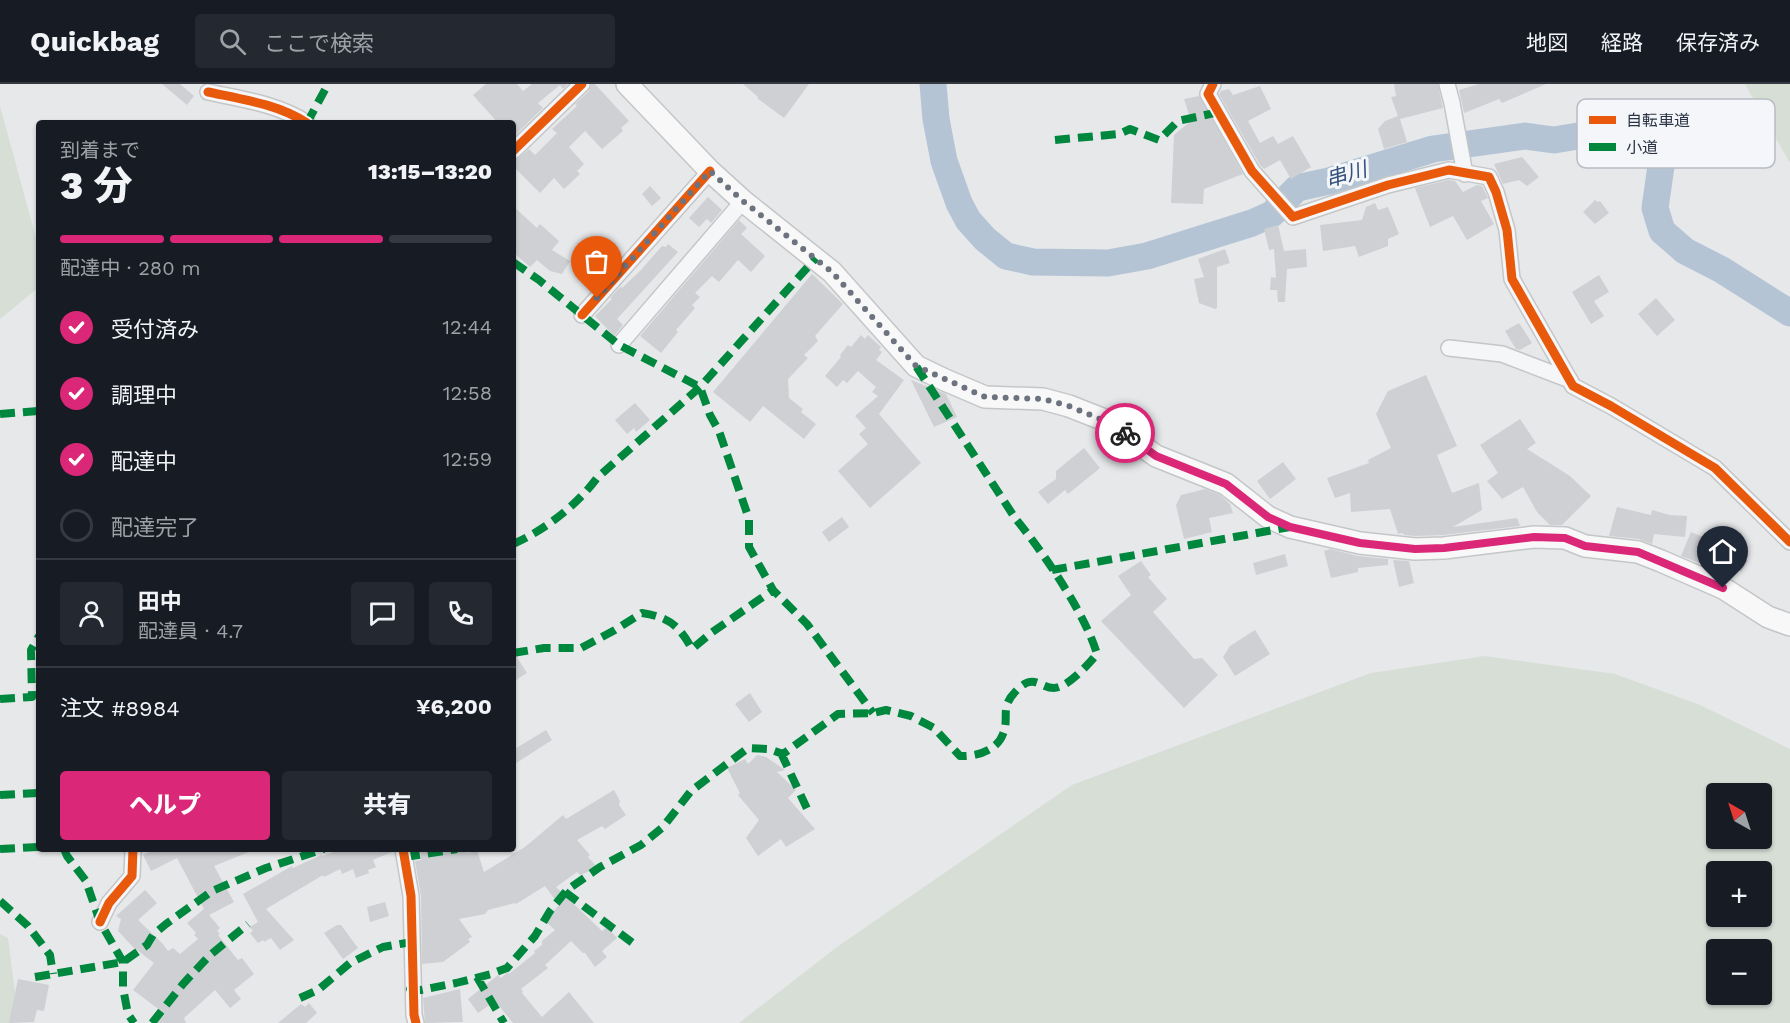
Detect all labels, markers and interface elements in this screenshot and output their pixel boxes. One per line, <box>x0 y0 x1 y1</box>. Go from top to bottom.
search box <box>195 14 615 68</box>
text: Quickbag <box>30 25 159 58</box>
icon: search <box>216 25 249 58</box>
text: 地図 <box>1526 30 1568 55</box>
text: 経路 <box>1601 30 1643 55</box>
text: 保存済み <box>1676 30 1760 55</box>
text: ここで検索 <box>264 31 374 56</box>
legend <box>1577 99 1775 168</box>
text: 自転車道 <box>1626 111 1690 130</box>
text: 到着まで <box>60 138 140 162</box>
text: 小道 <box>1626 138 1658 157</box>
water label: 串川 <box>1322 156 1372 192</box>
text: 13:15–13:20 <box>368 159 492 184</box>
text: 3 分 <box>60 163 133 208</box>
pin <box>571 236 622 298</box>
icon: bag <box>580 245 613 278</box>
text: 配達中 · 280 m <box>60 256 200 280</box>
icon: check <box>60 311 93 344</box>
text: 12:44 <box>442 315 492 339</box>
text: 受付済み <box>111 317 199 342</box>
icon: check <box>60 377 93 410</box>
text: 12:58 <box>443 381 492 405</box>
text: 調理中 <box>111 383 177 408</box>
courier <box>1095 403 1155 463</box>
icon: bike <box>1109 417 1142 450</box>
icon: check <box>60 443 93 476</box>
text: 12:59 <box>443 447 492 471</box>
text: 配達中 <box>111 449 177 474</box>
text: 配達完了 <box>111 515 199 540</box>
pin <box>1697 526 1748 588</box>
icon: home <box>1706 535 1739 568</box>
button: person <box>60 582 123 645</box>
button: chat <box>351 582 414 645</box>
button: phone <box>429 582 492 645</box>
text: 田中 <box>138 589 182 614</box>
text: 配達員 · 4.7 <box>138 619 243 643</box>
text: ¥6,200 <box>416 694 492 719</box>
text: 注文 #8984 <box>60 696 180 721</box>
button: ヘルプ <box>60 771 270 840</box>
button: 共有 <box>282 771 492 840</box>
north arrow <box>1706 783 1772 849</box>
map controls <box>1706 783 1772 1005</box>
button: + <box>1706 861 1772 927</box>
button: − <box>1706 939 1772 1005</box>

